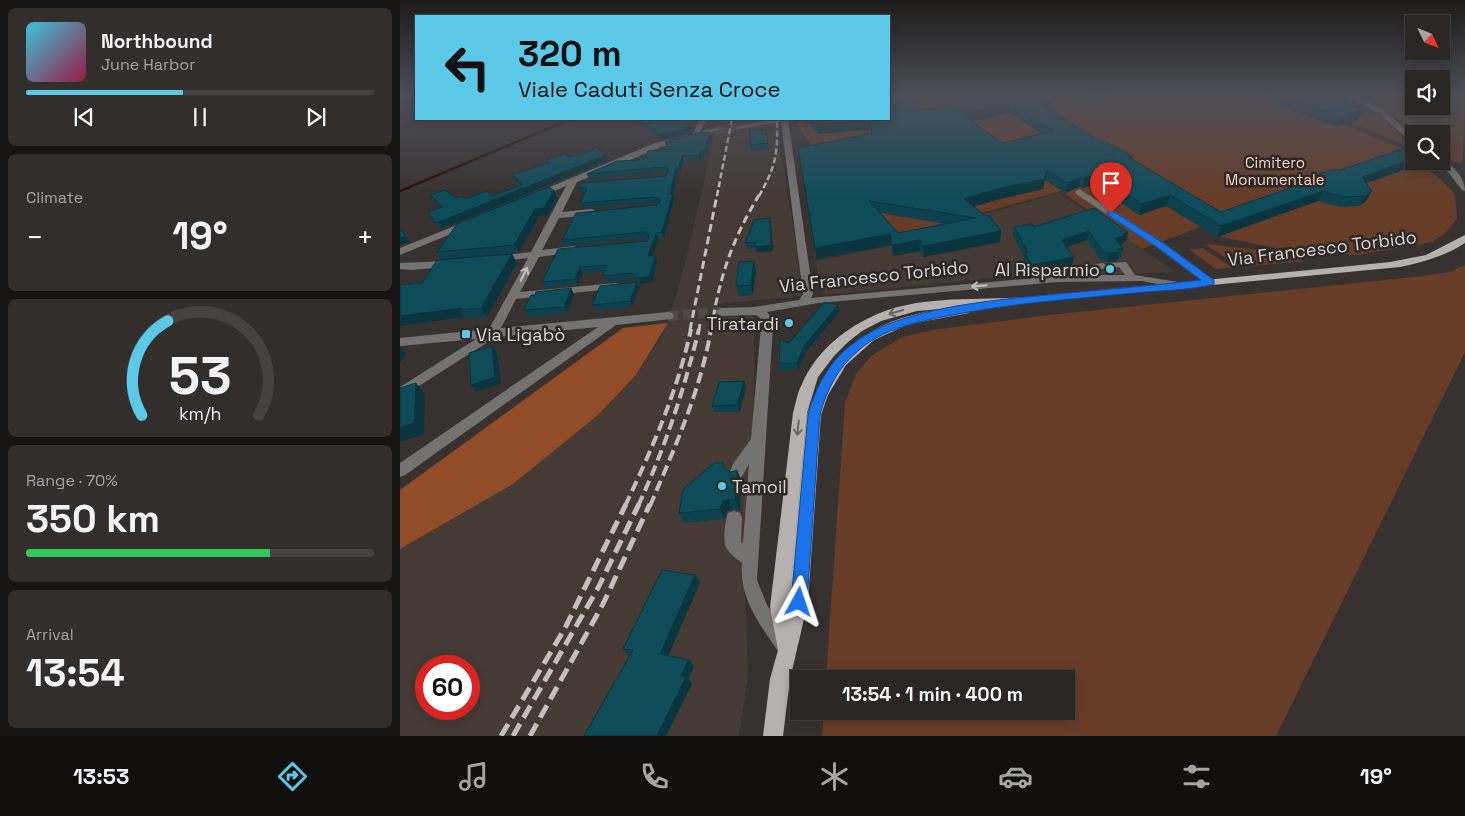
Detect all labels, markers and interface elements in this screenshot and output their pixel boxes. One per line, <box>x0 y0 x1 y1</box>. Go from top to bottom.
north arrow <box>1405 15 1450 60</box>
map controls <box>1405 15 1450 170</box>
text: Northbound <box>101 29 213 54</box>
text: 320 m <box>518 32 622 76</box>
icon: left <box>435 35 500 100</box>
text: June Harbor <box>101 54 195 75</box>
button: sound <box>1405 70 1450 115</box>
text: Viale Caduti Senza Croce <box>518 75 780 103</box>
icon: previous <box>70 103 98 131</box>
icon: pause <box>186 103 214 131</box>
icon: next <box>302 103 330 131</box>
button: search <box>1405 125 1450 170</box>
park label: Cimitero Monumentale <box>1225 153 1325 189</box>
pin <box>1090 162 1132 213</box>
icon: arrive <box>1097 169 1125 197</box>
text: Climate <box>26 187 83 208</box>
text: 19° <box>172 212 228 260</box>
text: − <box>26 219 43 255</box>
text: + <box>357 219 374 255</box>
street label: Via Francesco Torbido <box>1226 225 1418 271</box>
street label: Via Francesco Torbido <box>778 255 970 297</box>
place label: Al Risparmio <box>995 258 1100 281</box>
marker: Al Risparmio <box>1104 263 1116 275</box>
one-way arrow <box>519 267 529 282</box>
one-way arrow <box>971 281 987 291</box>
one-way arrow <box>888 308 904 318</box>
place label: Tiratardi <box>707 312 779 335</box>
marker: Tiratardi <box>783 317 795 329</box>
place label: Via Ligabò <box>476 323 565 346</box>
marker: Via Ligabò <box>460 328 472 340</box>
text: 53 <box>169 343 231 409</box>
text: km/h <box>179 402 221 425</box>
one-way arrow <box>793 420 803 436</box>
text: Range · 70% <box>26 470 118 491</box>
place label: Tamoil <box>732 475 787 498</box>
marker: Tamoil <box>716 480 728 492</box>
text: 350 km <box>26 495 160 543</box>
position arrow <box>772 575 824 627</box>
text: Arrival <box>26 624 74 645</box>
text: 13:54 <box>26 649 125 697</box>
speed limit sign: 60 <box>415 655 480 720</box>
text: 13:54 · 1 min · 400 m <box>842 682 1023 707</box>
icon: directions <box>275 759 310 794</box>
icon: music <box>456 759 491 794</box>
icon: phone <box>637 759 672 794</box>
icon: climate <box>817 759 852 794</box>
icon: car <box>998 759 1033 794</box>
icon: filters <box>1179 759 1214 794</box>
text: 13:53 <box>73 762 129 790</box>
text: 19° <box>1360 762 1392 790</box>

